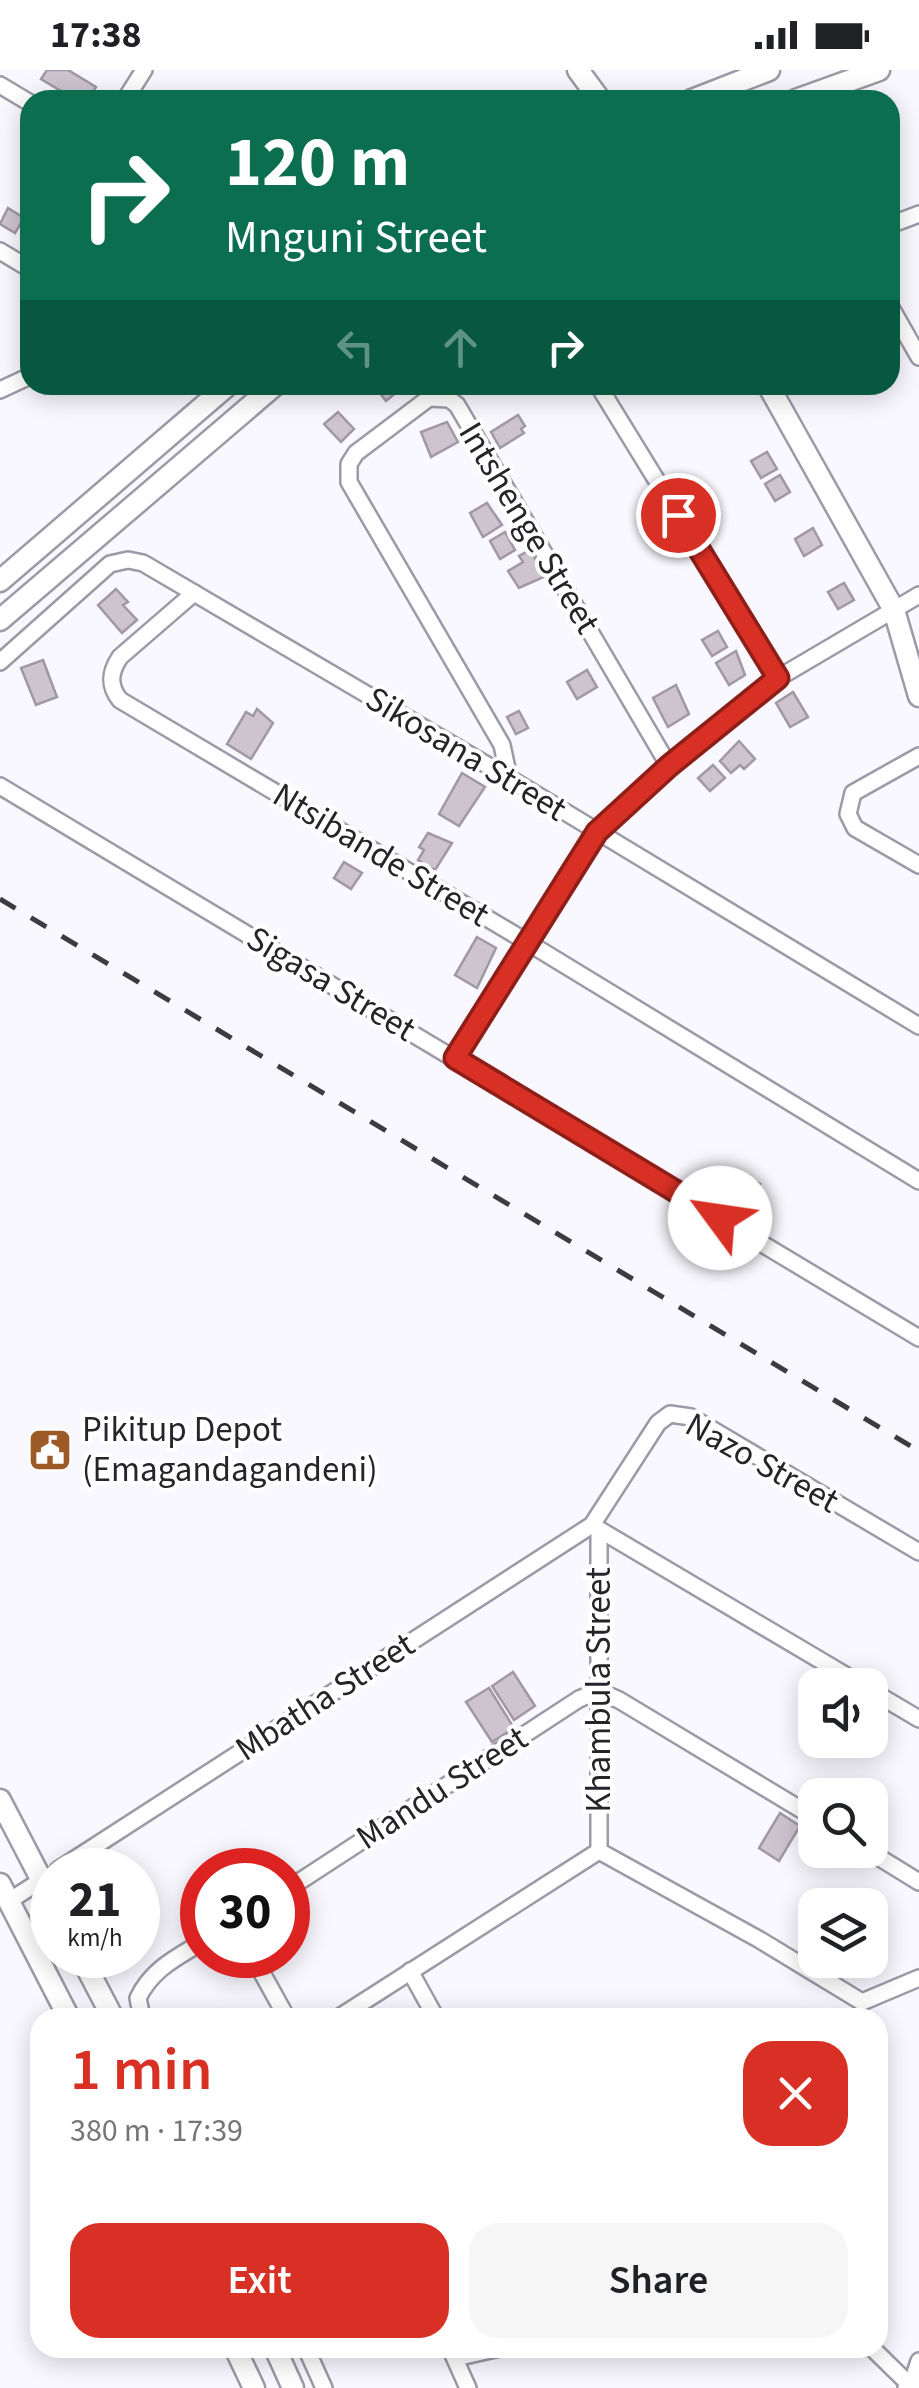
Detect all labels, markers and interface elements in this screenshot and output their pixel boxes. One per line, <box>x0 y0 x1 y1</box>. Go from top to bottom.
text: 17:38 <box>50 8 142 62</box>
text: 120 m <box>225 113 410 213</box>
icon: right <box>60 130 190 260</box>
text: Mnguni Street <box>225 206 487 270</box>
icon: left <box>328 320 383 375</box>
icon: ahead <box>433 320 488 375</box>
icon: right <box>538 320 593 375</box>
street label: Intshenge Street <box>446 413 612 644</box>
pin <box>636 473 721 558</box>
icon: arrive <box>651 488 706 543</box>
street label: Sikosana Street <box>356 674 576 834</box>
street label: Ntsibande Street <box>263 771 499 939</box>
street label: Sigasa Street <box>237 914 425 1054</box>
position arrow <box>668 1166 772 1270</box>
street label: Nazo Street <box>676 1400 848 1526</box>
place label: Pikitup Depot (Emagandagandeni) <box>82 1405 378 1495</box>
public building icon: Pikitup Depot (Emagandagandeni) <box>27 1427 73 1473</box>
street label: Khambula Street <box>574 1567 624 1813</box>
street label: Mbatha Street <box>226 1620 425 1774</box>
map controls <box>798 1668 888 1978</box>
button: sound <box>798 1668 888 1758</box>
street label: Mandu Street <box>346 1714 538 1862</box>
button: search <box>798 1778 888 1868</box>
speed limit sign: 30 <box>180 1848 310 1978</box>
text: 21 <box>69 1865 121 1936</box>
button: layers <box>798 1888 888 1978</box>
text: km/h <box>67 1920 123 1956</box>
text: 1 min <box>70 2028 213 2113</box>
button: close <box>743 2041 848 2146</box>
text: 380 m · 17:39 <box>70 2108 243 2154</box>
button: Exit <box>70 2223 449 2338</box>
button: Share <box>469 2223 848 2338</box>

